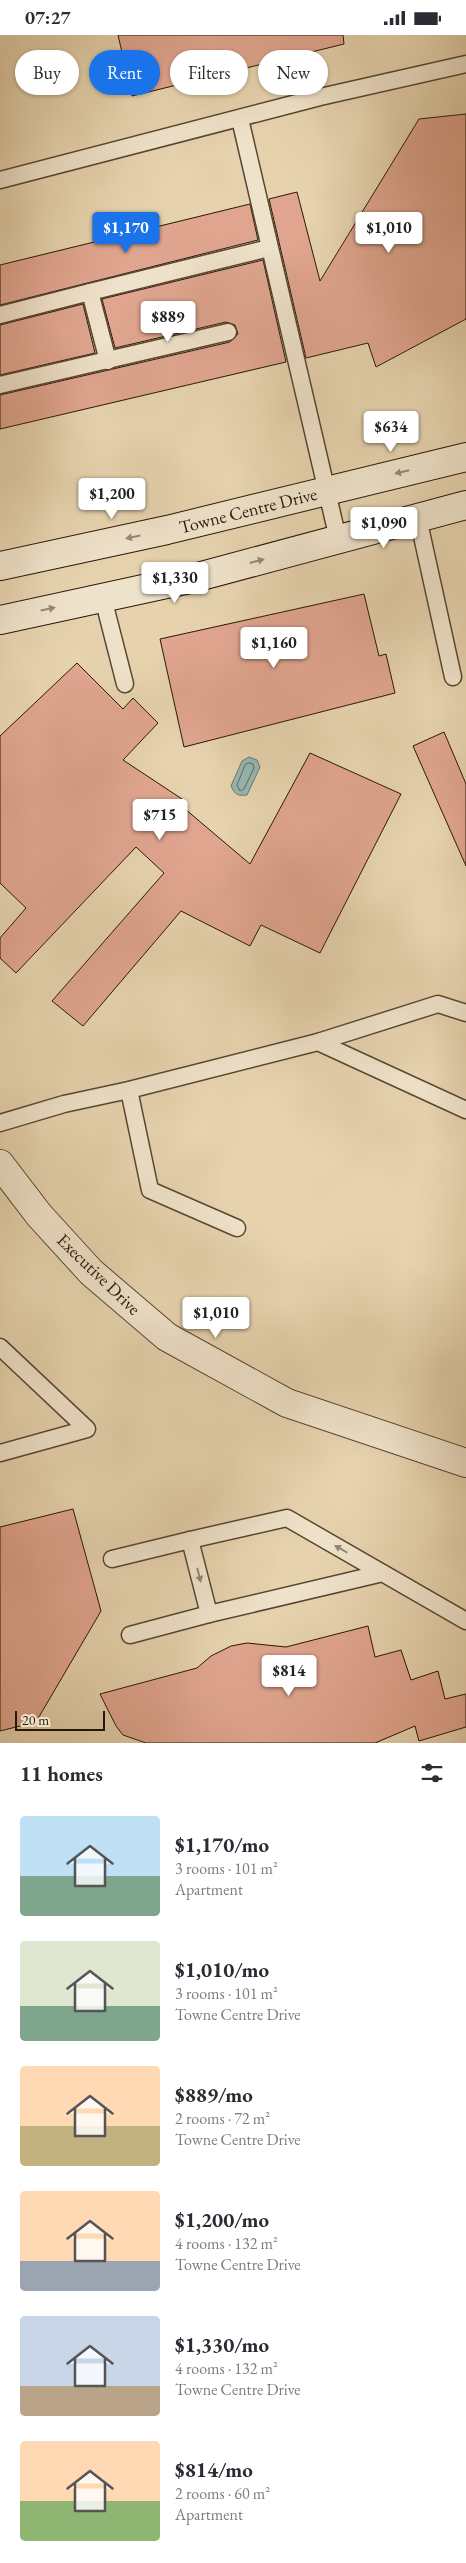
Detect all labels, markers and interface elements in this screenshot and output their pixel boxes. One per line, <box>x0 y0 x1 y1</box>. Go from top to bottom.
text: 07:27 <box>25 5 71 30</box>
chip: Buy <box>15 50 79 95</box>
chip: Rent <box>89 50 160 95</box>
chip: Filters <box>170 50 248 95</box>
chip: New <box>258 50 328 95</box>
pin: $1,170 <box>85 211 167 254</box>
pin: $1,010 <box>348 211 430 254</box>
text: $1,170 <box>103 217 149 238</box>
text: $1,010 <box>366 217 412 238</box>
pin: $889 <box>138 301 198 343</box>
text: $889 <box>152 306 184 327</box>
pin: $634 <box>361 411 421 453</box>
text: $634 <box>375 416 407 437</box>
one-way arrow <box>394 468 409 476</box>
pin: $1,200 <box>71 477 153 520</box>
street label: Towne Centre Drive <box>177 482 319 538</box>
text: $1,200 <box>89 483 135 504</box>
pin: $1,090 <box>343 507 425 549</box>
text: $1,090 <box>361 512 407 533</box>
one-way arrow <box>126 533 141 541</box>
one-way arrow <box>250 557 265 565</box>
pin: $1,330 <box>134 561 216 604</box>
text: $1,330 <box>152 567 198 588</box>
one-way arrow <box>40 605 56 613</box>
pin: $1,160 <box>233 627 315 669</box>
text: $1,160 <box>251 632 297 653</box>
pin: $715 <box>130 799 190 841</box>
text: $715 <box>144 804 176 825</box>
street label: Executive Drive <box>52 1228 146 1320</box>
pin: $1,010 <box>175 1297 257 1339</box>
text: $1,010 <box>193 1302 239 1323</box>
one-way arrow <box>334 1545 348 1553</box>
one-way arrow <box>195 1568 203 1583</box>
pin: $814 <box>259 1655 319 1697</box>
text: $814 <box>273 1660 305 1681</box>
scale bar <box>15 1708 105 1731</box>
text: 20 m <box>22 1711 49 1729</box>
icon: filters <box>418 1759 446 1787</box>
text: 11 homes <box>20 1760 103 1787</box>
text: $1,170/mo <box>175 1831 269 1858</box>
icon: home <box>60 1836 120 1896</box>
text: 3 rooms · 101 m² <box>175 1858 278 1879</box>
text: Apartment <box>175 1879 243 1900</box>
text: $1,010/mo <box>175 1956 269 1983</box>
icon: home <box>60 1961 120 2021</box>
text: 3 rooms · 101 m² <box>175 1983 278 2004</box>
text: Towne Centre Drive <box>175 2004 301 2025</box>
text: $889/mo <box>175 2081 253 2108</box>
icon: home <box>60 2086 120 2146</box>
text: 2 rooms · 72 m² <box>175 2108 270 2129</box>
text: Towne Centre Drive <box>175 2129 301 2150</box>
text: $1,200/mo <box>175 2206 269 2233</box>
icon: home <box>60 2211 120 2271</box>
text: 4 rooms · 132 m² <box>175 2233 278 2254</box>
text: Towne Centre Drive <box>175 2254 301 2275</box>
text: $1,330/mo <box>175 2331 269 2358</box>
icon: home <box>60 2336 120 2396</box>
text: 4 rooms · 132 m² <box>175 2358 278 2379</box>
text: Towne Centre Drive <box>175 2379 301 2400</box>
text: $814/mo <box>175 2456 253 2483</box>
icon: home <box>60 2461 120 2521</box>
text: 2 rooms · 60 m² <box>175 2483 270 2504</box>
text: Apartment <box>175 2504 243 2525</box>

